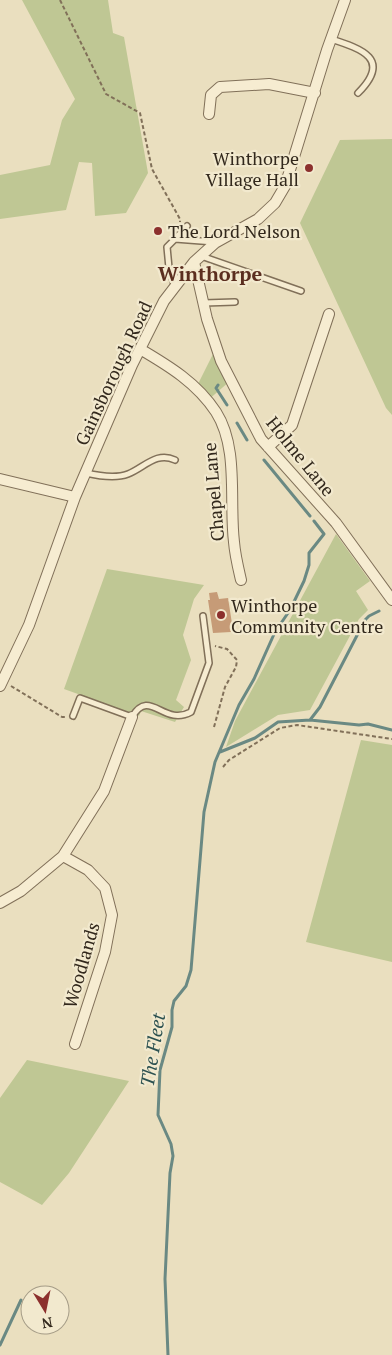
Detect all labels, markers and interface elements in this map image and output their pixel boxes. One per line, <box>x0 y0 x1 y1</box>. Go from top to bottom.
place label: Winthorpe Village Hall <box>205 146 299 191</box>
marker: Winthorpe Village Hall <box>303 162 315 174</box>
place label: The Lord Nelson <box>168 219 301 243</box>
marker: The Lord Nelson <box>152 225 164 237</box>
district label: Winthorpe <box>158 260 262 287</box>
street label: Gainsborough Road <box>69 297 157 449</box>
street label: Holme Lane <box>261 411 341 501</box>
street label: Chapel Lane <box>197 442 229 542</box>
place label: Winthorpe Community Centre <box>231 593 383 638</box>
marker: Winthorpe Community Centre <box>215 609 227 621</box>
street label: Woodlands <box>57 919 105 1011</box>
water label: The Fleet <box>134 1011 170 1089</box>
north arrow <box>20 1285 70 1335</box>
text: N <box>40 1313 54 1334</box>

